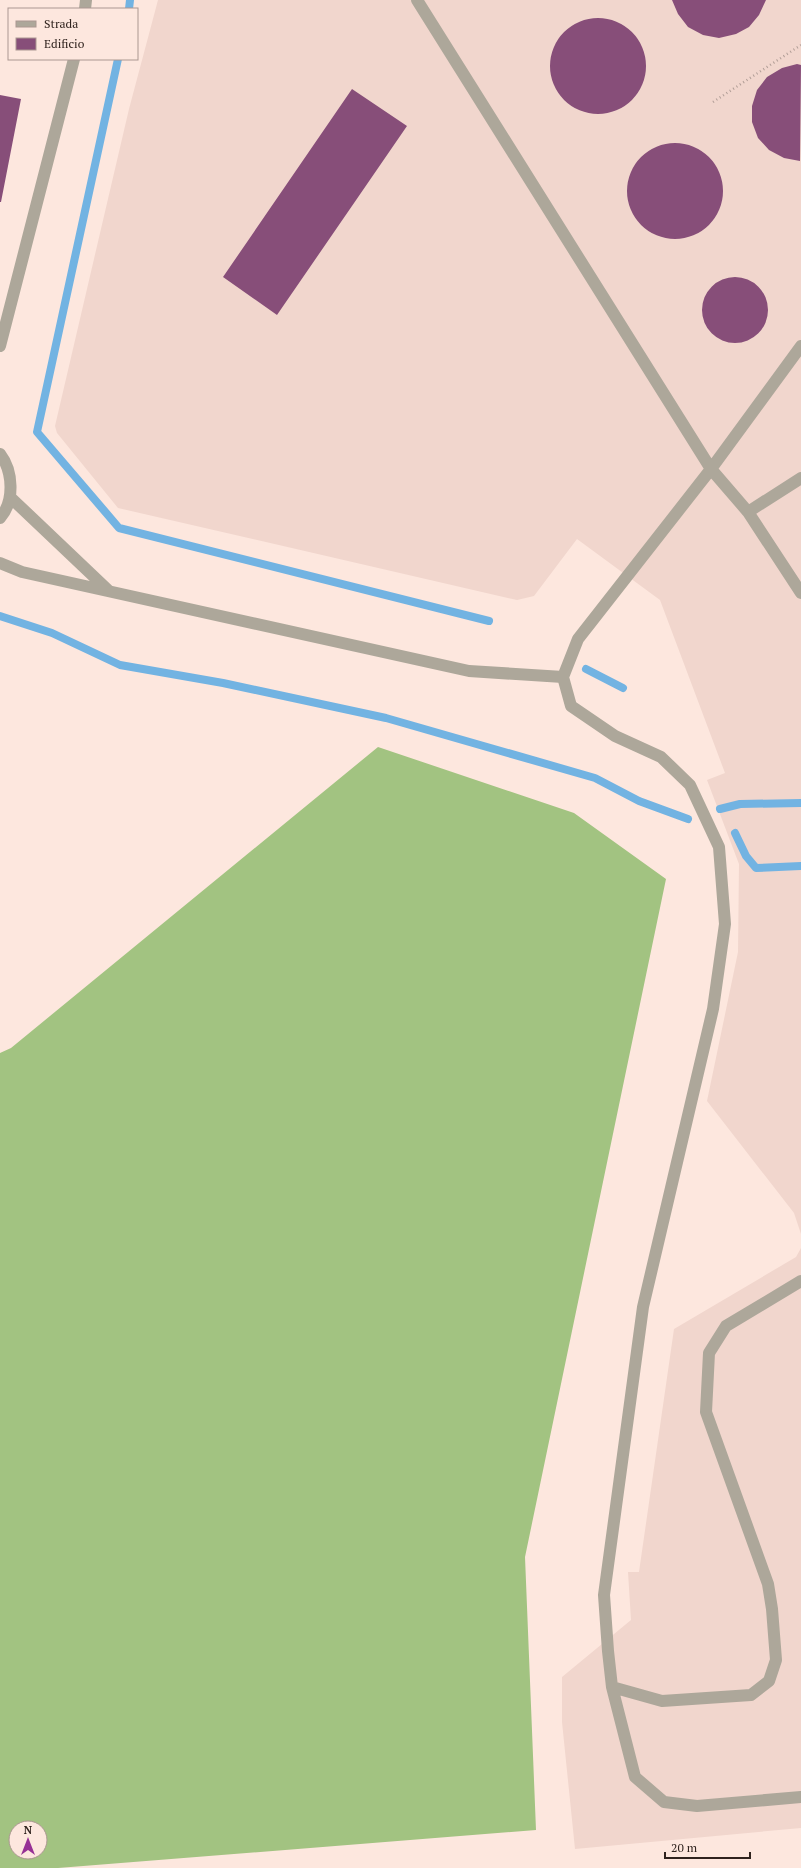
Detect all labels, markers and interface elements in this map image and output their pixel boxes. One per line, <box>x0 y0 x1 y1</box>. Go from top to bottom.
legend <box>8 8 138 60</box>
text: Strada <box>44 16 78 31</box>
text: Edificio <box>44 36 85 51</box>
north arrow <box>8 1820 48 1860</box>
text: N <box>24 1823 33 1837</box>
scale bar <box>665 1834 750 1860</box>
text: 20 m <box>671 1840 698 1855</box>

